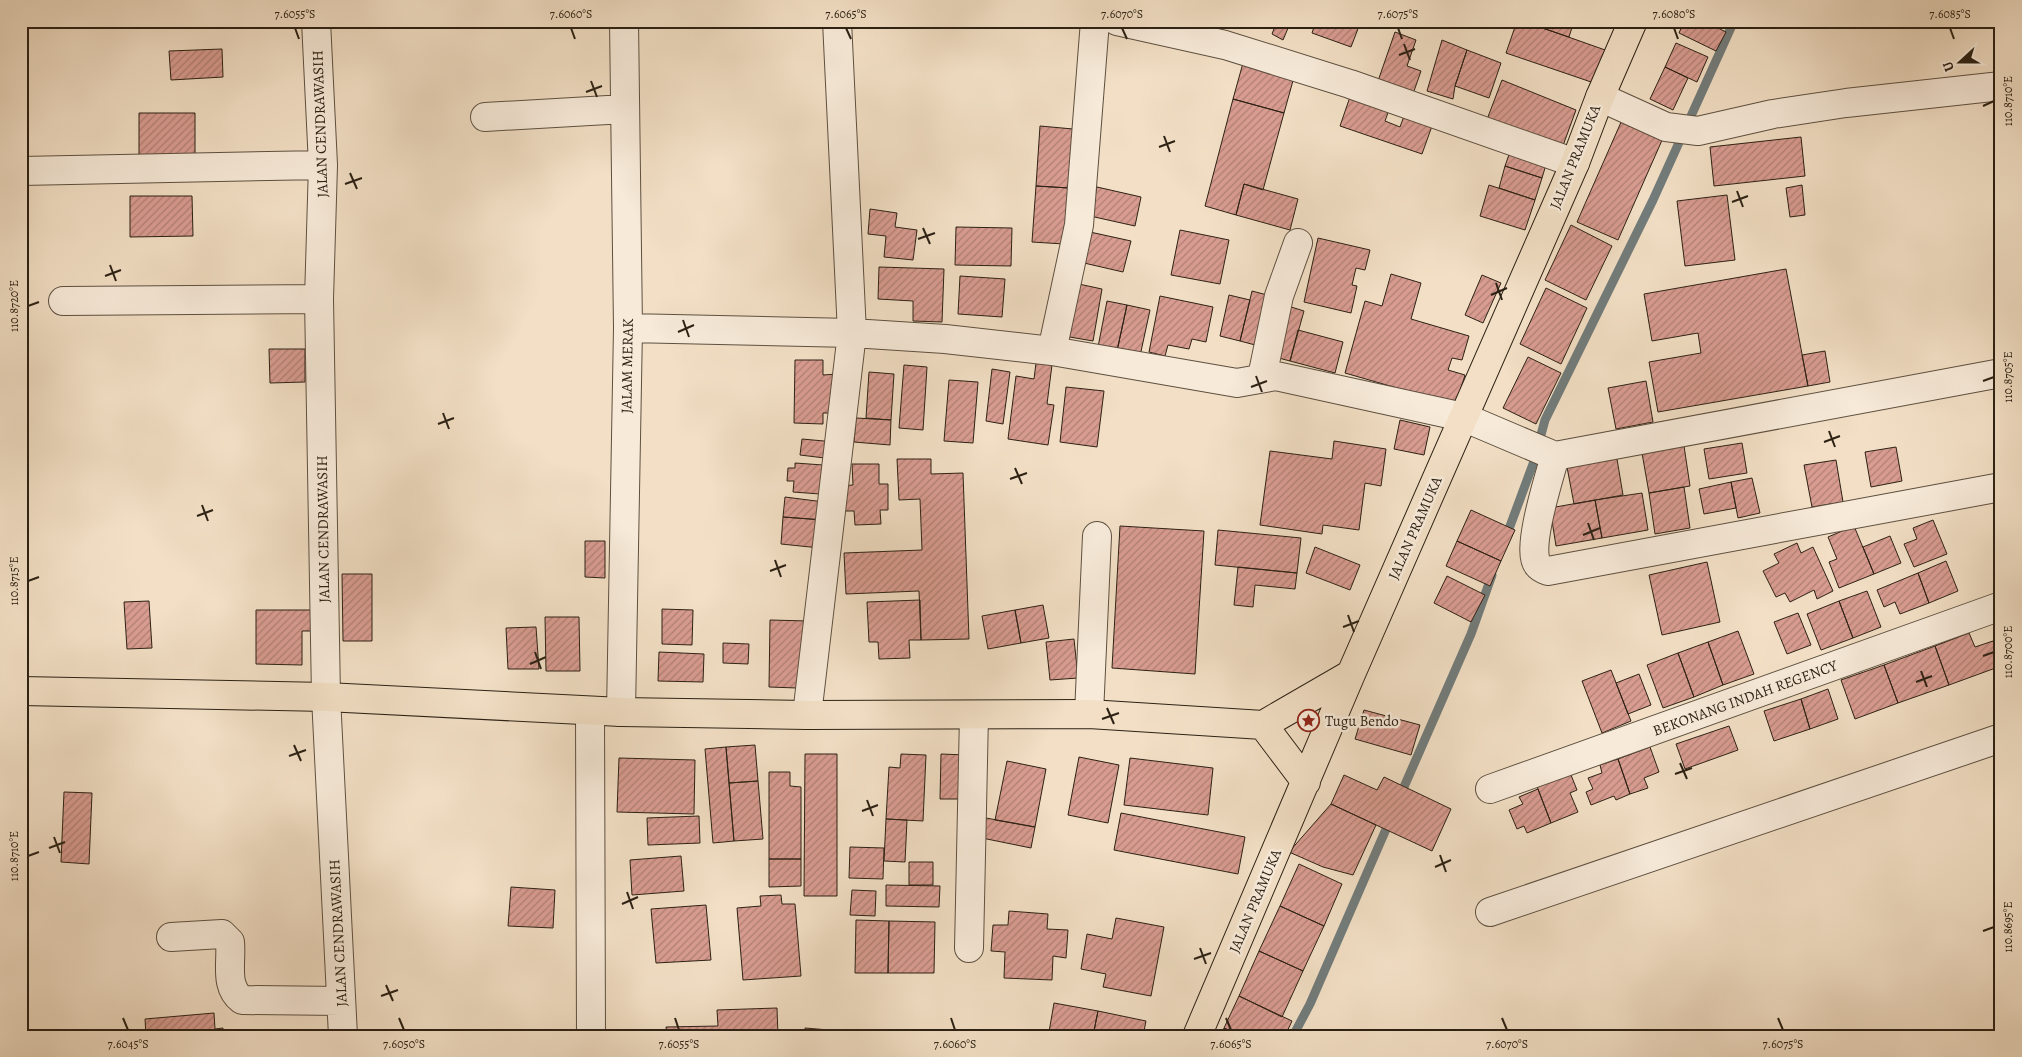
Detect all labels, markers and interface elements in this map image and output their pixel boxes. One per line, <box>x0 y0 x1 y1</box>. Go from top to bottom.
text: 7.6055°S <box>275 6 315 22</box>
text: 7.6060°S <box>550 6 592 22</box>
text: 7.6065°S <box>825 6 867 22</box>
text: 7.6070°S <box>1101 6 1143 22</box>
text: 7.6075°S <box>1378 6 1418 22</box>
text: 7.6080°S <box>1653 6 1695 22</box>
text: 7.6085°S <box>1929 6 1971 22</box>
north arrow <box>1934 38 1984 88</box>
street label: JALAN CENDRAWASIH <box>307 50 333 198</box>
text: U <box>1938 59 1959 74</box>
text: 110.8710°E <box>2000 76 2016 126</box>
street label: JALAN PRAMUKA <box>1545 102 1605 212</box>
text: 110.8720°E <box>6 280 22 332</box>
street label: JALAM MERAK <box>616 318 638 414</box>
text: 110.8705°E <box>2000 351 2016 403</box>
street label: JALAN CENDRAWASIH <box>312 455 334 603</box>
street label: JALAN PRAMUKA <box>1383 473 1447 583</box>
text: 110.8715°E <box>6 556 22 606</box>
text: 110.8700°E <box>2000 626 2016 678</box>
street label: BEKONANG INDAH REGENCY <box>1650 655 1841 741</box>
place icon: Tugu Bendo <box>1297 709 1321 733</box>
place label: Tugu Bendo <box>1325 711 1399 731</box>
text: 110.8710°E <box>6 831 22 881</box>
street label: JALAN PRAMUKA <box>1224 846 1286 956</box>
street label: JALAN CENDRAWASIH <box>324 859 352 1007</box>
text: 110.8695°E <box>2000 902 2016 952</box>
text: 7.6045°S <box>107 1036 149 1052</box>
text: 7.6050°S <box>383 1036 425 1052</box>
text: 7.6055°S <box>659 1036 699 1052</box>
text: 7.6060°S <box>934 1036 976 1052</box>
text: 7.6065°S <box>1210 1036 1252 1052</box>
text: 7.6070°S <box>1486 1036 1528 1052</box>
text: 7.6075°S <box>1763 1036 1803 1052</box>

